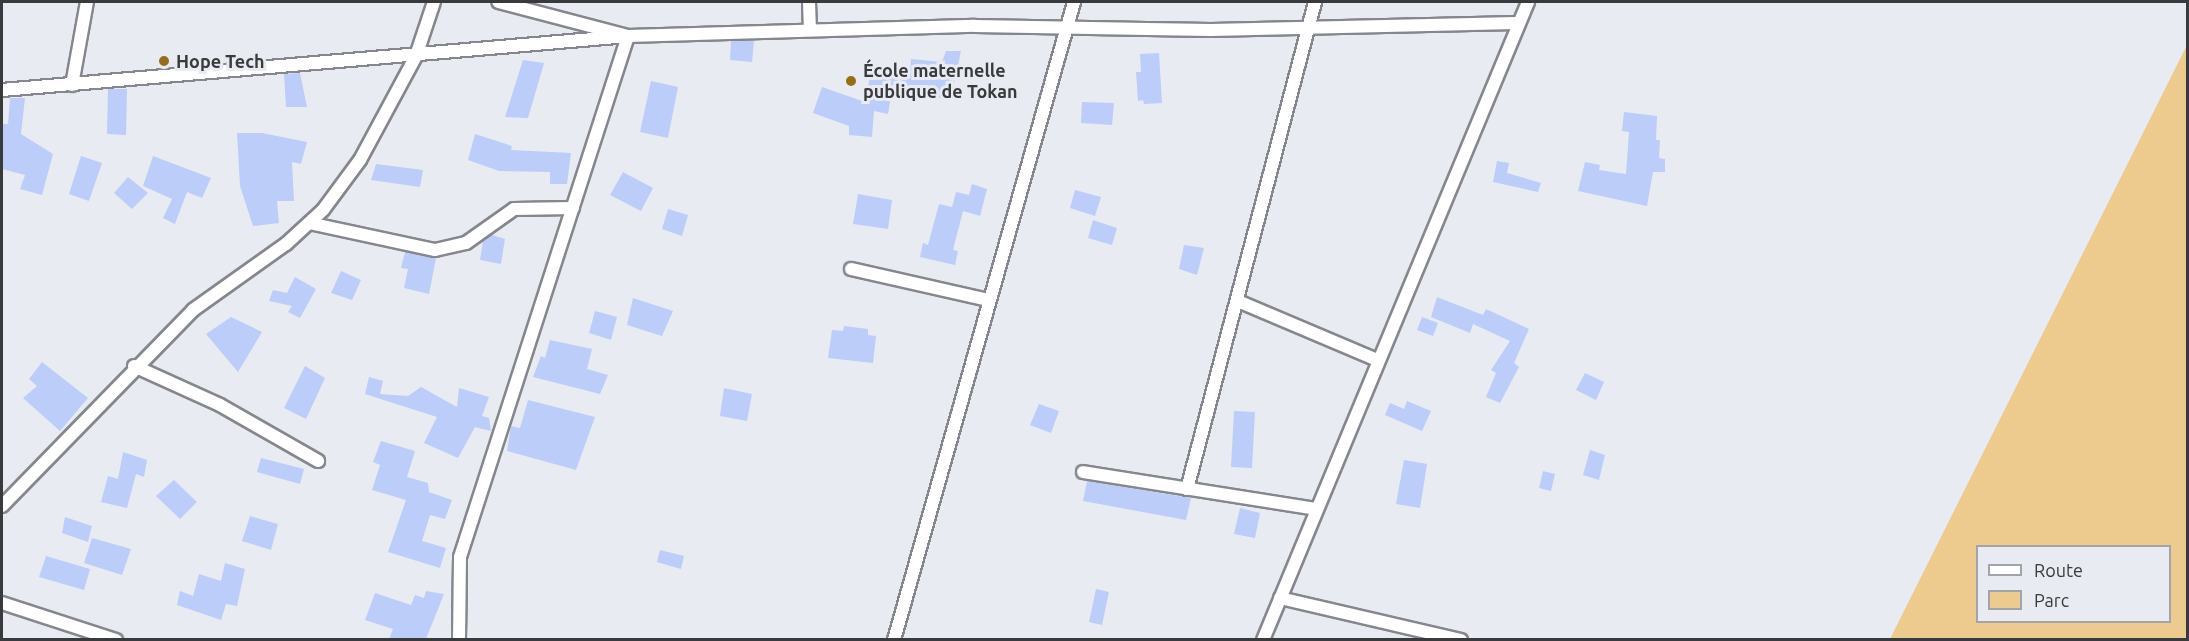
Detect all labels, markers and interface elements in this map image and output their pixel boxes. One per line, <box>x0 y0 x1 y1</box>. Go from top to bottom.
place label: Hope Tech <box>176 50 265 72</box>
marker: Hope Tech <box>157 54 171 68</box>
place label: École maternelle publique de Tokan <box>863 60 1018 103</box>
marker: École maternelle publique de Tokan <box>844 74 858 88</box>
legend <box>1976 545 2171 623</box>
text: Route <box>2034 560 2083 580</box>
text: Parc <box>2034 590 2069 610</box>

